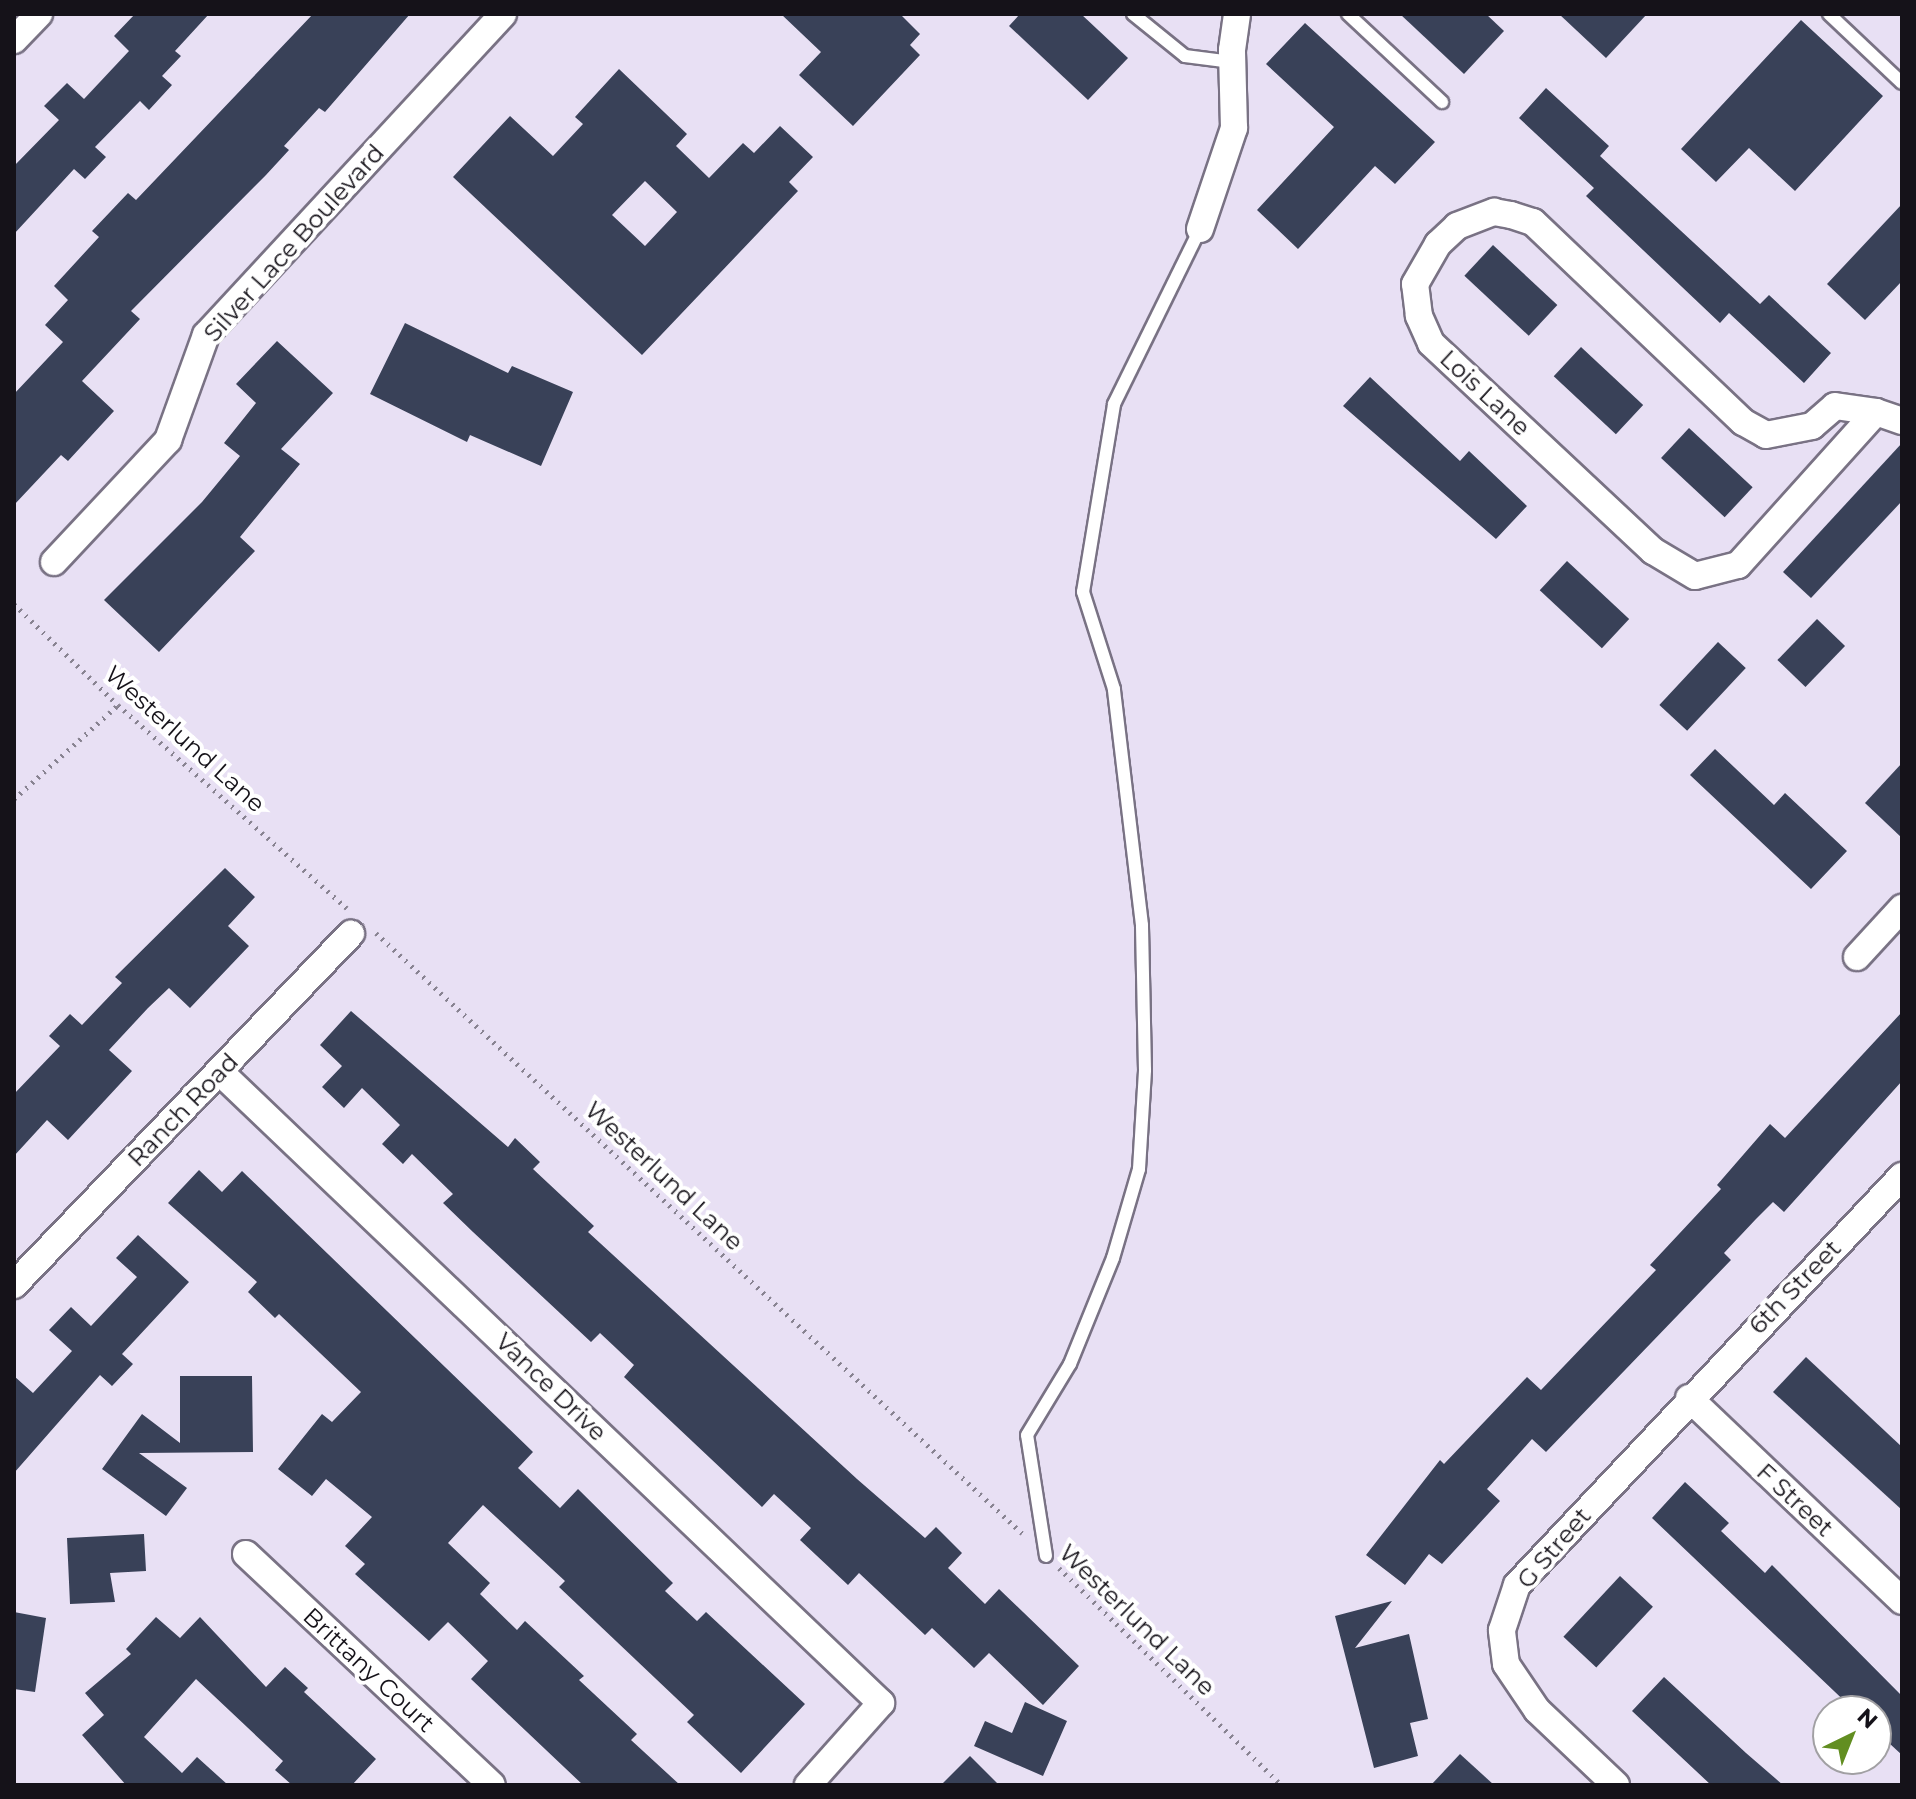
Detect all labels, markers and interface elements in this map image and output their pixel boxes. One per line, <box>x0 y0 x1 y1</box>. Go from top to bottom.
street label: Silver Lace Boulevard <box>198 138 390 348</box>
street label: Lois Lane <box>1434 344 1536 442</box>
street label: Westerlund Lane <box>99 660 271 818</box>
street label: Ranch Road <box>122 1047 244 1173</box>
street label: Westerlund Lane <box>579 1096 749 1256</box>
street label: 6th Street <box>1743 1234 1847 1340</box>
street label: Vance Drive <box>490 1327 612 1447</box>
street label: F Street <box>1751 1457 1839 1543</box>
street label: G Street <box>1511 1502 1597 1594</box>
street label: Westerlund Lane <box>1053 1538 1221 1702</box>
street label: Brittany Court <box>297 1602 441 1738</box>
north arrow <box>1812 1695 1892 1775</box>
text: N <box>1852 1703 1883 1734</box>

